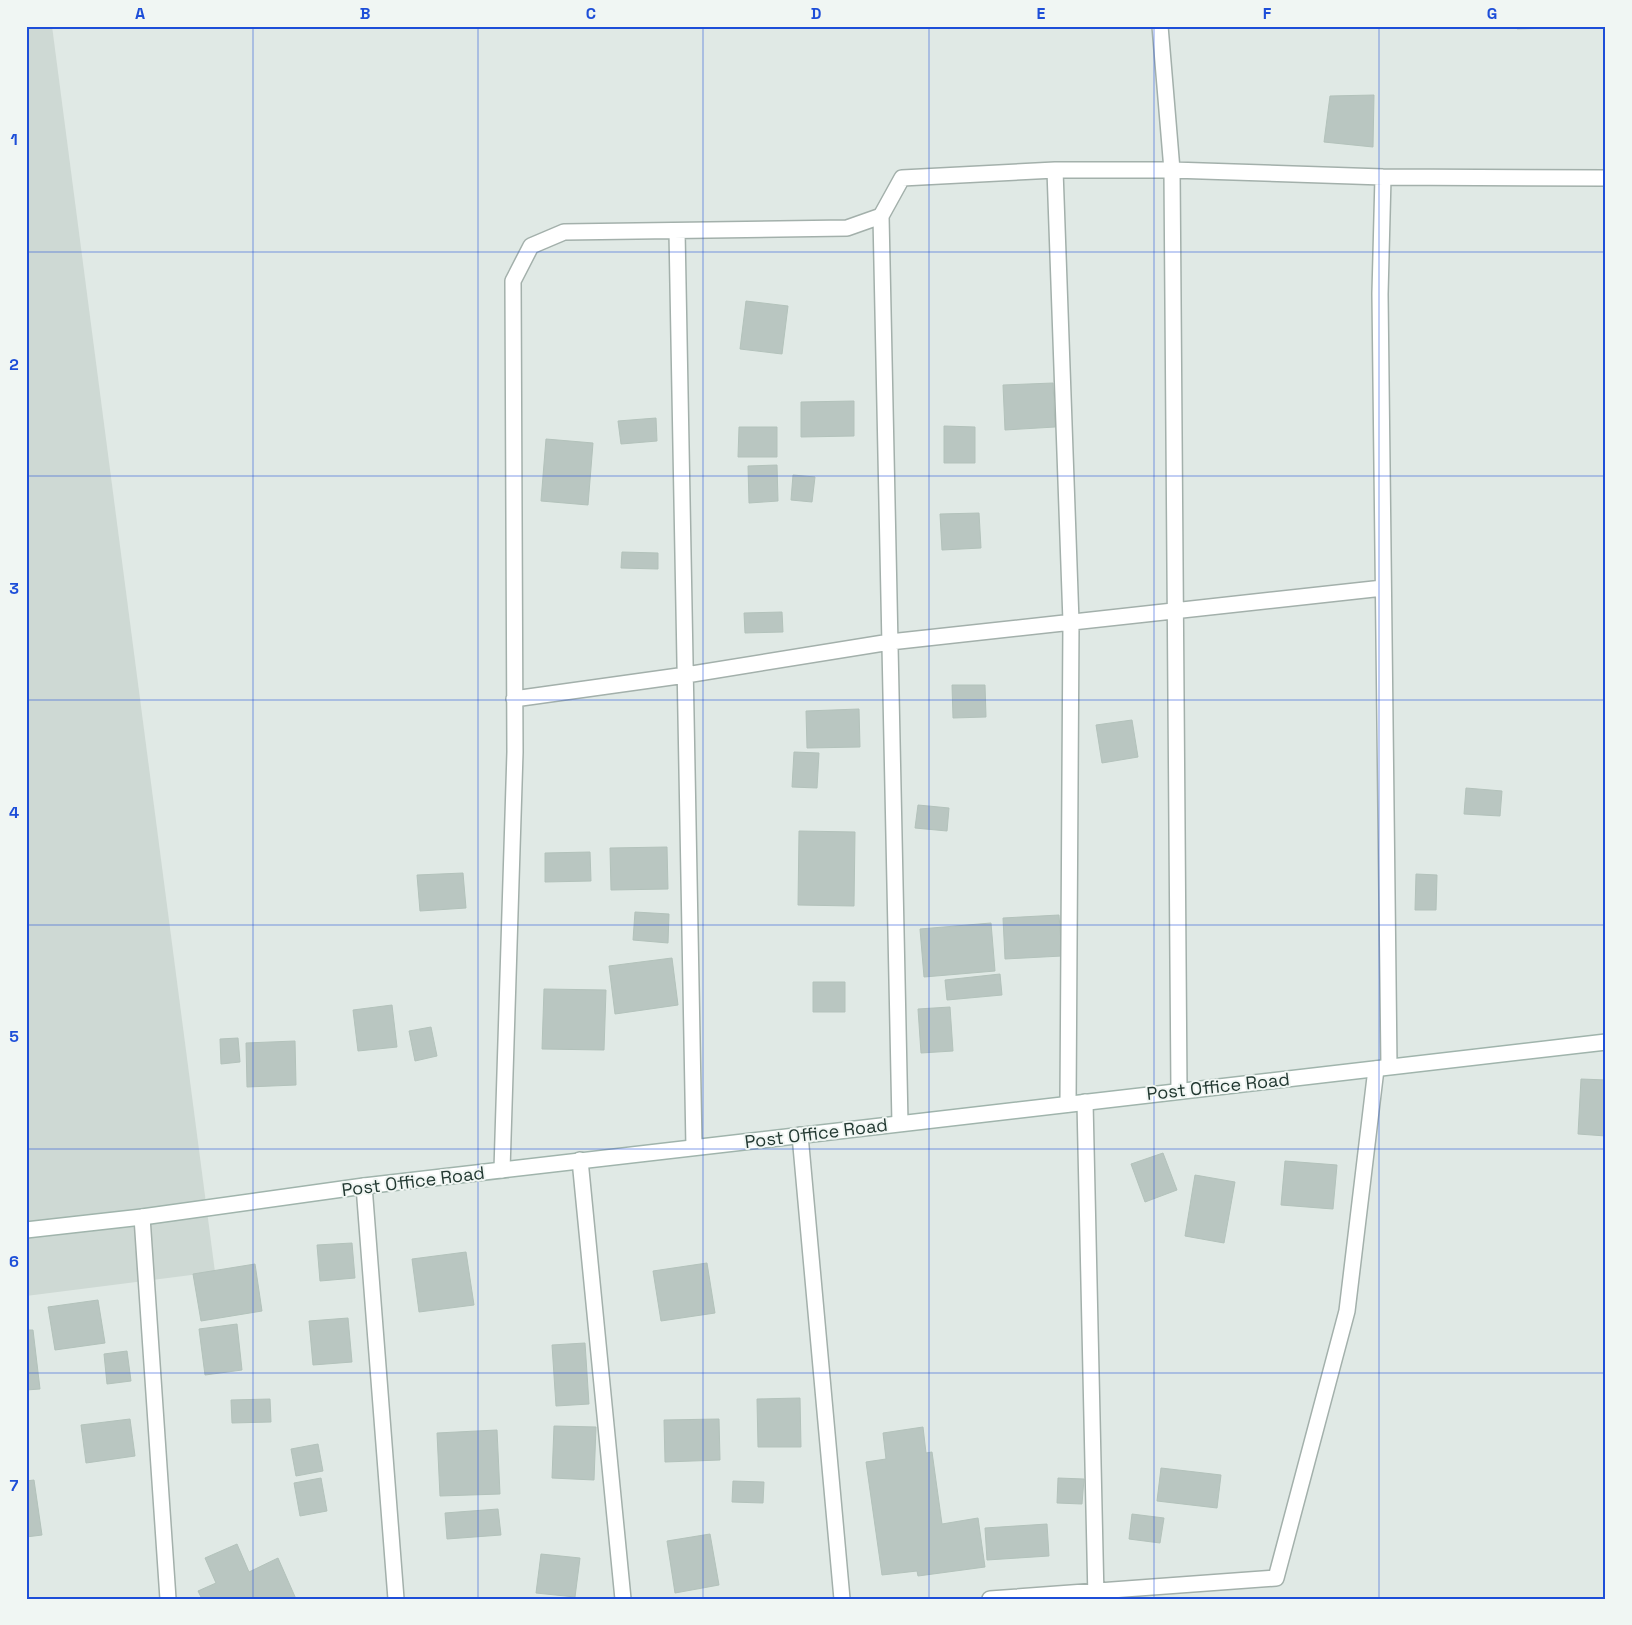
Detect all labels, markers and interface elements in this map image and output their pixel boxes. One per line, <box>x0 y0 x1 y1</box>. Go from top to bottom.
text: A <box>135 3 145 24</box>
text: B <box>360 3 370 24</box>
text: C <box>586 3 596 24</box>
text: D <box>811 3 821 24</box>
text: E <box>1037 3 1046 24</box>
text: F <box>1263 3 1272 24</box>
text: G <box>1487 3 1497 24</box>
text: 1 <box>10 129 18 150</box>
text: 2 <box>9 354 19 375</box>
text: 3 <box>9 578 19 599</box>
text: 4 <box>9 802 19 823</box>
text: 5 <box>9 1026 19 1047</box>
street label: Post Office Road <box>1145 1067 1291 1105</box>
street label: Post Office Road <box>743 1113 889 1153</box>
street label: Post Office Road <box>340 1161 486 1201</box>
text: 6 <box>9 1251 19 1272</box>
text: 7 <box>10 1475 19 1496</box>

